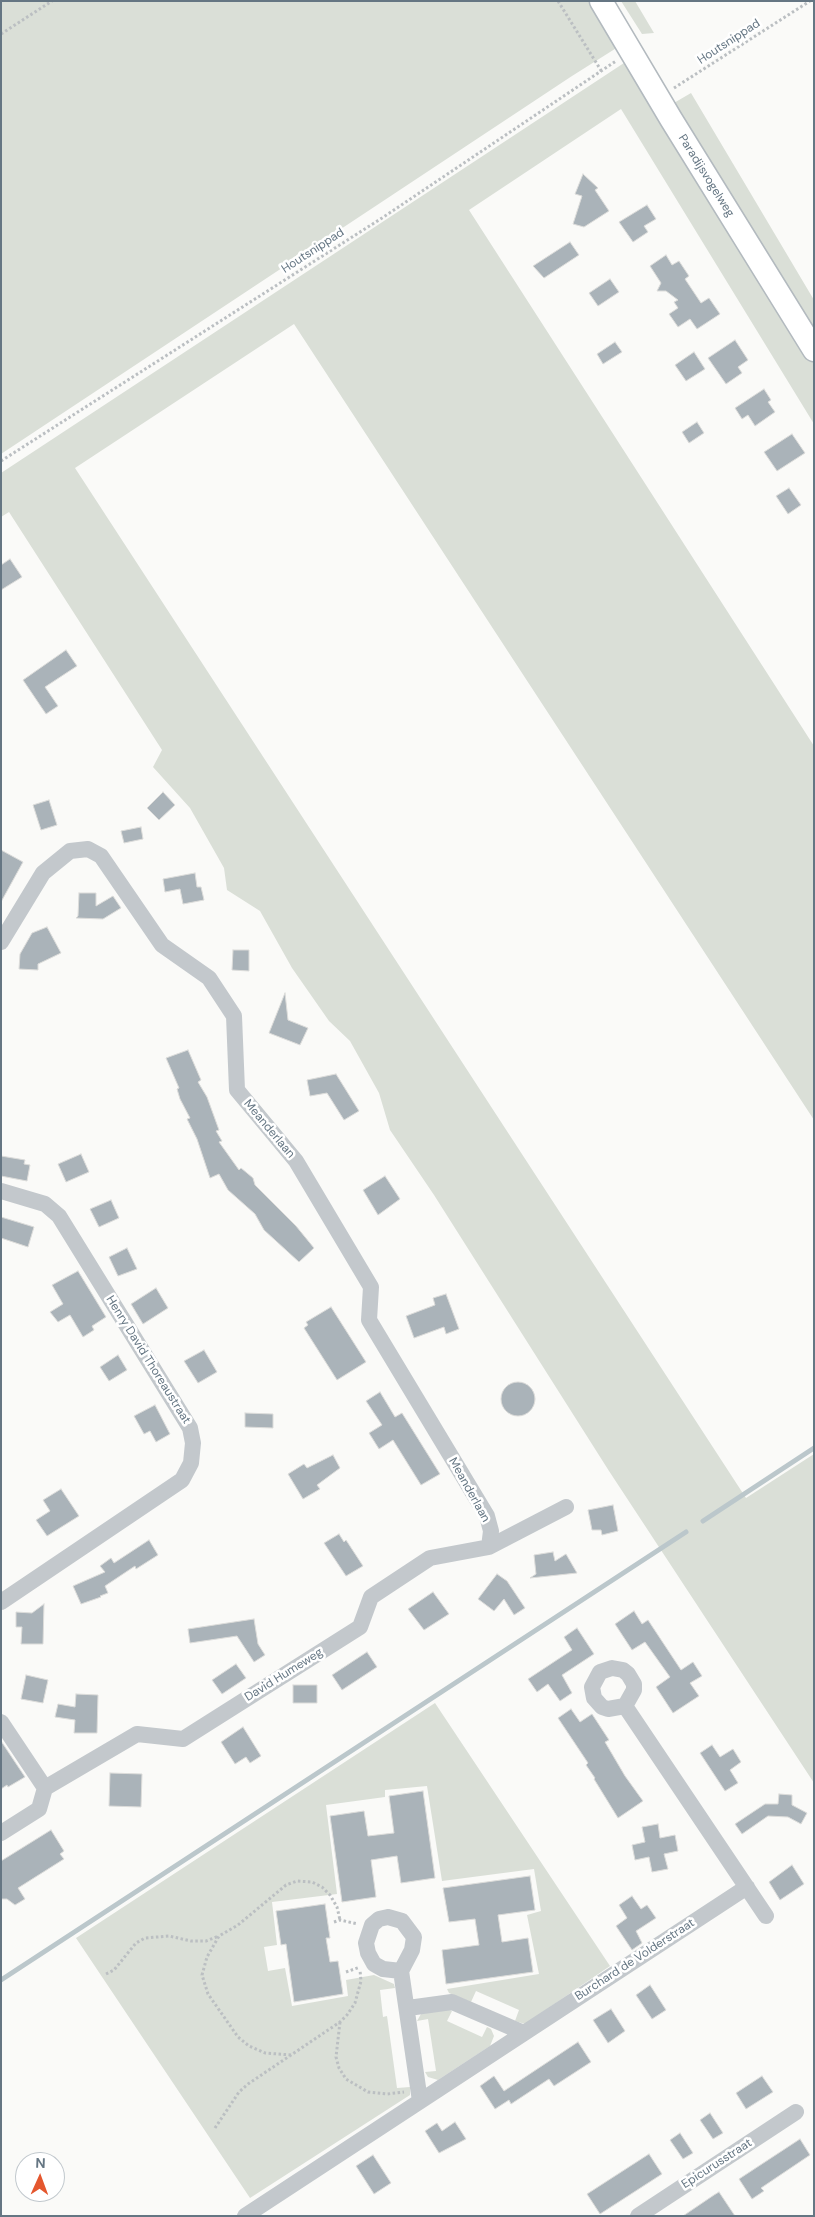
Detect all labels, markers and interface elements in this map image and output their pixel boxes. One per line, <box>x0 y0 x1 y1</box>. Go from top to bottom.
street label: Houtsnippad <box>695 16 763 68</box>
street label: Paradijsvogelweg <box>675 132 737 220</box>
street label: Houtsnippad <box>279 225 347 277</box>
street label: Meanderlaan <box>240 1097 298 1161</box>
street label: Henry David Thoreaustraat <box>103 1293 193 1427</box>
street label: Meanderlaan <box>445 1455 493 1525</box>
street label: David Humeweg <box>242 1645 326 1705</box>
street label: Burchard de Volderstraat <box>573 1916 697 2004</box>
street label: Epicurusstraat <box>679 2136 755 2192</box>
north arrow <box>15 2152 65 2202</box>
text: N <box>35 2154 46 2172</box>

